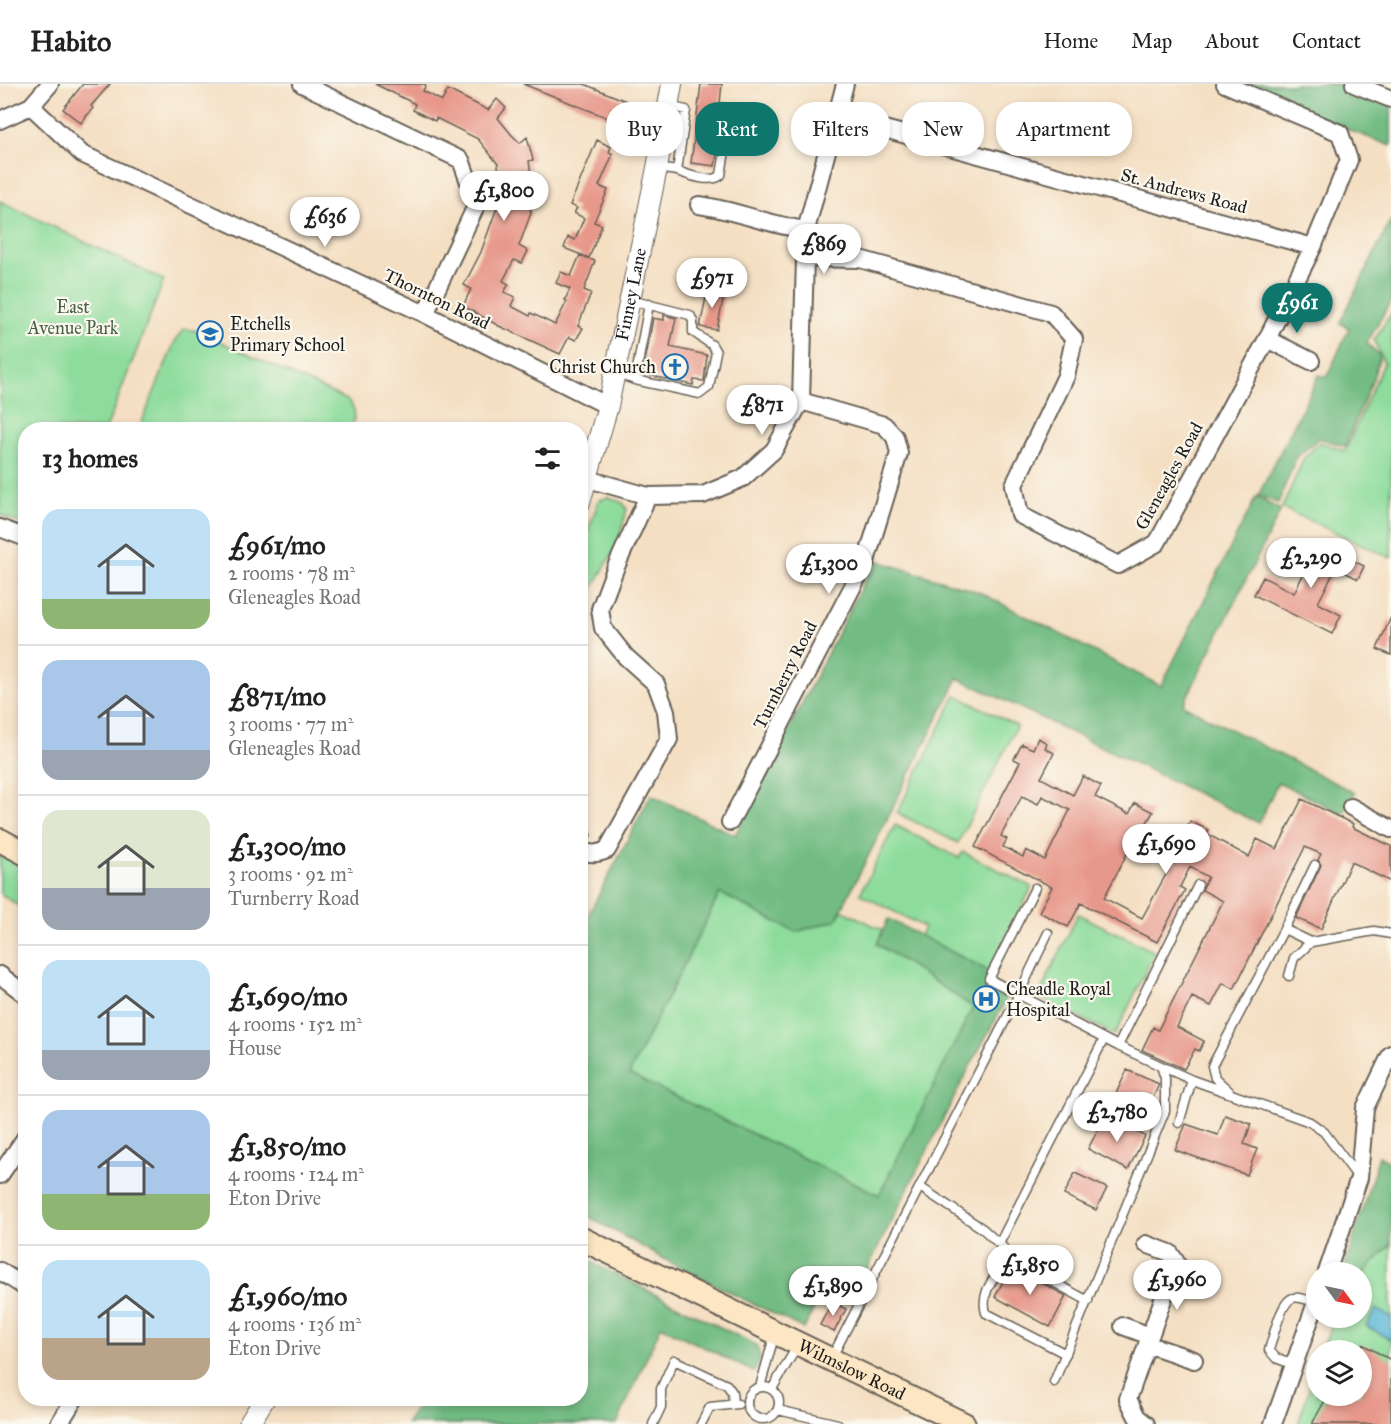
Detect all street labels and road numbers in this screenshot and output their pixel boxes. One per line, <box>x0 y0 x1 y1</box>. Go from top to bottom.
street label: St. Andrews Road <box>1118 164 1250 218</box>
street label: Finney Lane <box>611 246 651 343</box>
street label: Thornton Road <box>380 264 494 334</box>
street label: Gleneagles Road <box>1130 418 1209 534</box>
street label: Turnberry Road <box>748 617 822 733</box>
street label: Wilmslow Road <box>794 1334 909 1405</box>

